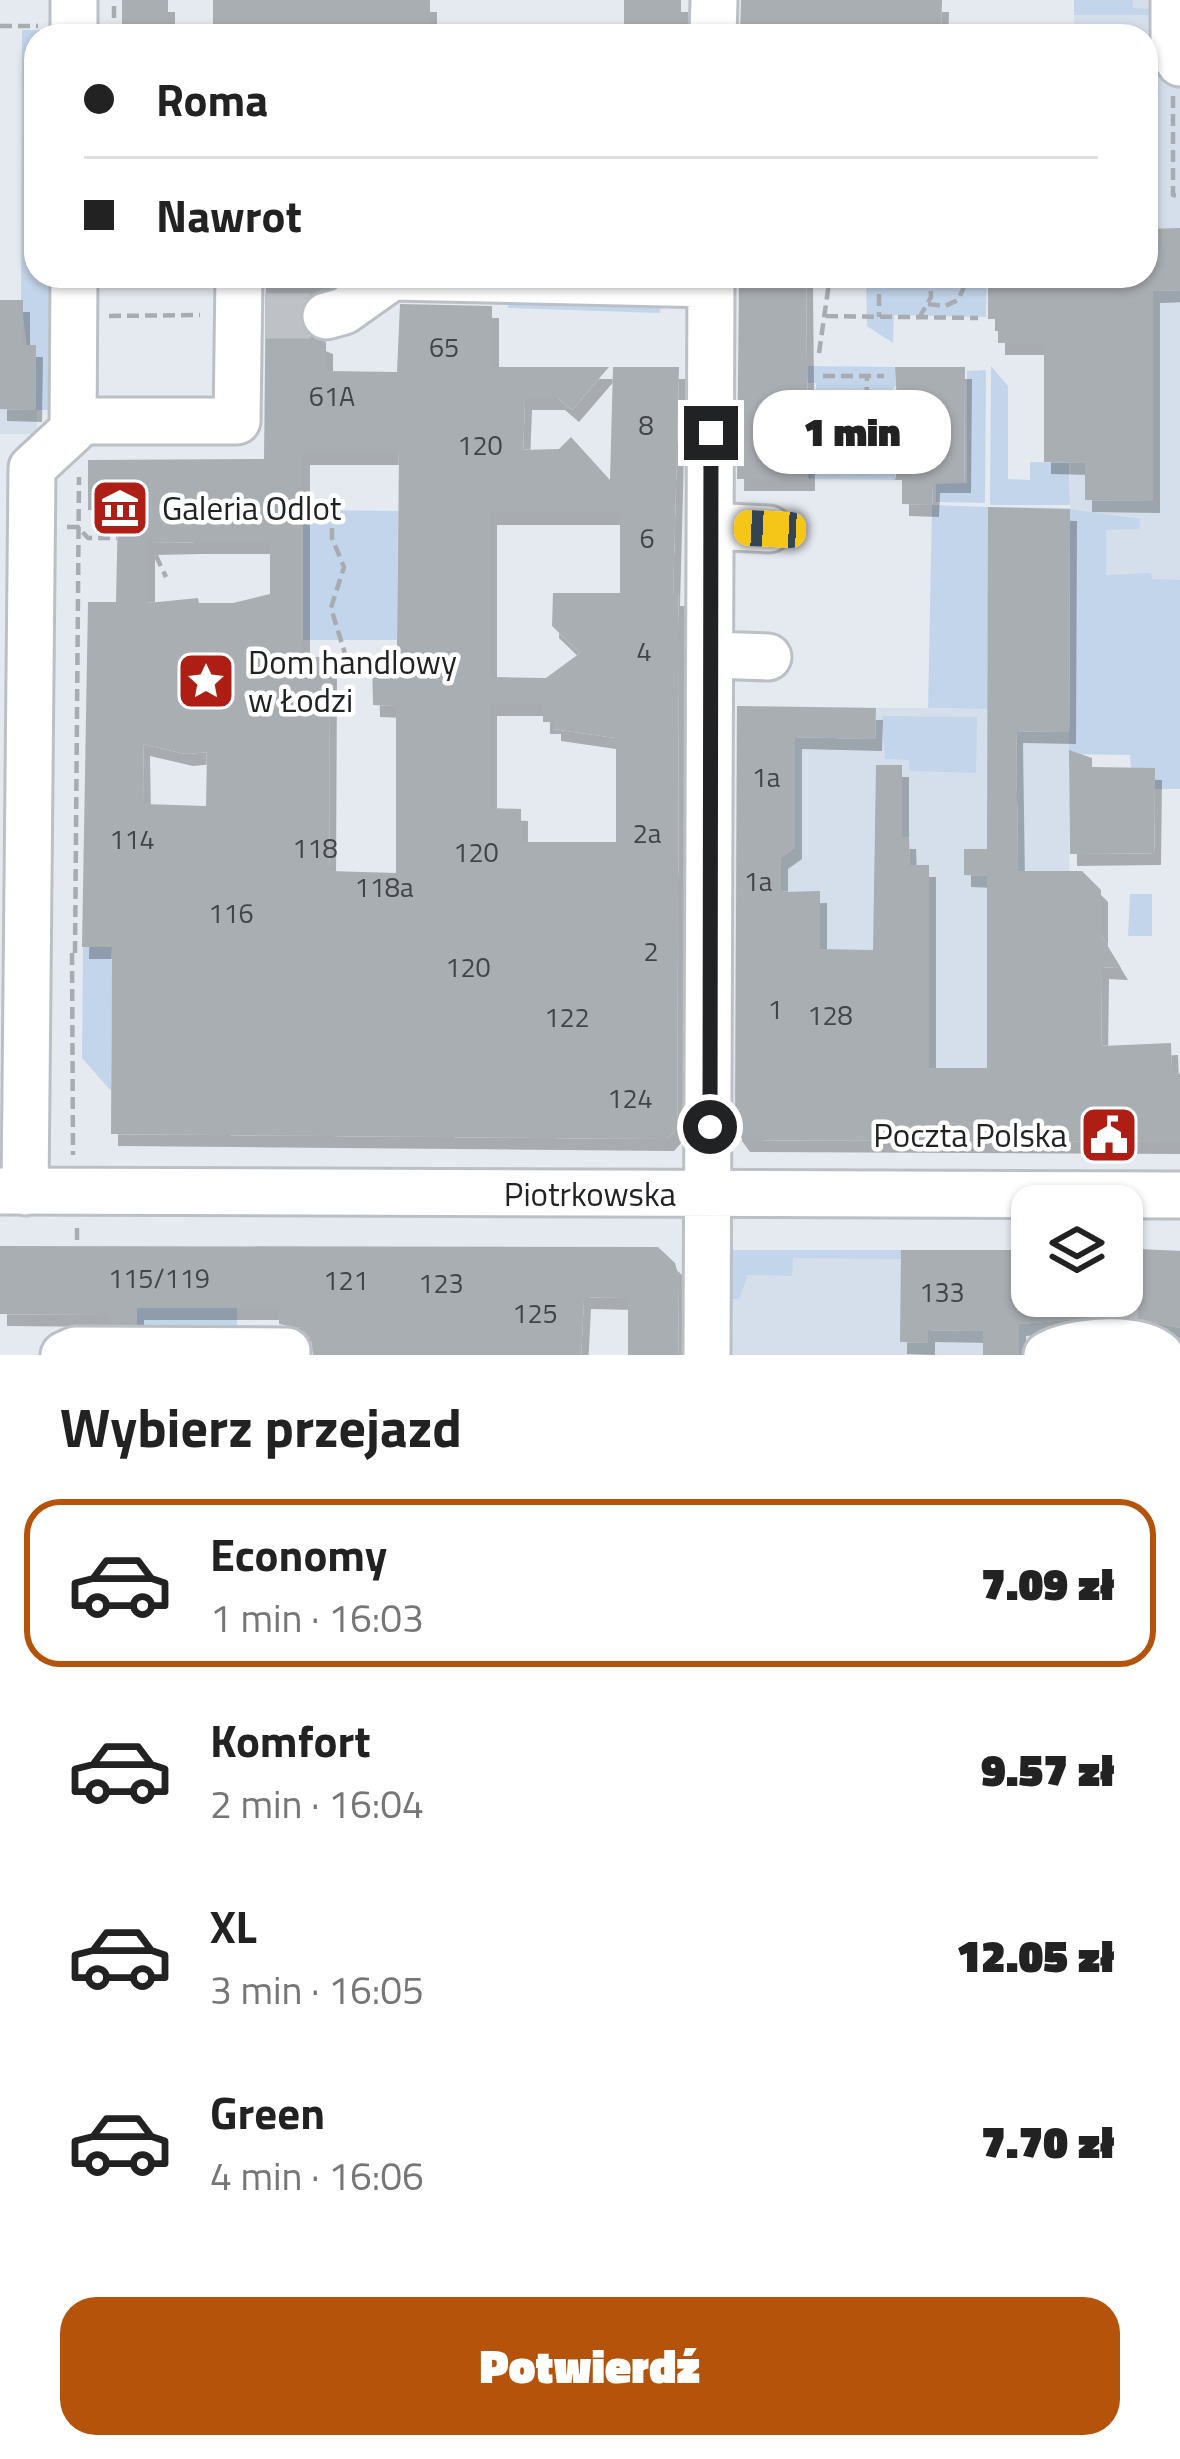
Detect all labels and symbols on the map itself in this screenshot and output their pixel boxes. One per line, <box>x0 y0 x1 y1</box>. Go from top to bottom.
house number: 65 <box>429 326 459 367</box>
house number: 61A <box>309 375 355 416</box>
callout: 1 min <box>753 391 951 475</box>
house number: 8 <box>638 404 654 445</box>
route end <box>684 406 738 460</box>
house number: 120 <box>457 424 503 465</box>
museum icon: Galeria Odlot <box>89 477 151 539</box>
place label: Galeria Odlot <box>162 483 342 533</box>
car <box>733 509 807 549</box>
house number: 6 <box>639 517 655 558</box>
house number: 4 <box>636 630 652 671</box>
place label: Dom handlowy w Łodzi <box>248 637 457 725</box>
place icon: Dom handlowy w Łodzi <box>175 650 237 712</box>
house number: 1a <box>752 756 781 797</box>
house number: 2a <box>633 812 662 853</box>
house number: 114 <box>109 818 155 859</box>
house number: 118 <box>292 827 338 868</box>
house number: 120 <box>453 831 499 872</box>
house number: 1a <box>744 860 773 901</box>
house number: 118a <box>355 866 414 907</box>
house number: 116 <box>208 892 254 933</box>
house number: 2 <box>643 930 659 971</box>
house number: 120 <box>445 946 491 987</box>
house number: 1 <box>767 988 783 1029</box>
house number: 128 <box>807 994 853 1035</box>
house number: 122 <box>544 996 590 1037</box>
house number: 124 <box>607 1077 653 1118</box>
route start <box>683 1100 737 1154</box>
public building icon: Poczta Polska <box>1078 1104 1140 1166</box>
place label: Poczta Polska <box>873 1110 1067 1160</box>
street label: Piotrkowska <box>504 1169 676 1219</box>
house number: 115/119 <box>108 1257 210 1298</box>
house number: 121 <box>323 1259 369 1300</box>
house number: 123 <box>418 1262 464 1303</box>
house number: 133 <box>919 1271 965 1312</box>
house number: 125 <box>512 1292 558 1333</box>

